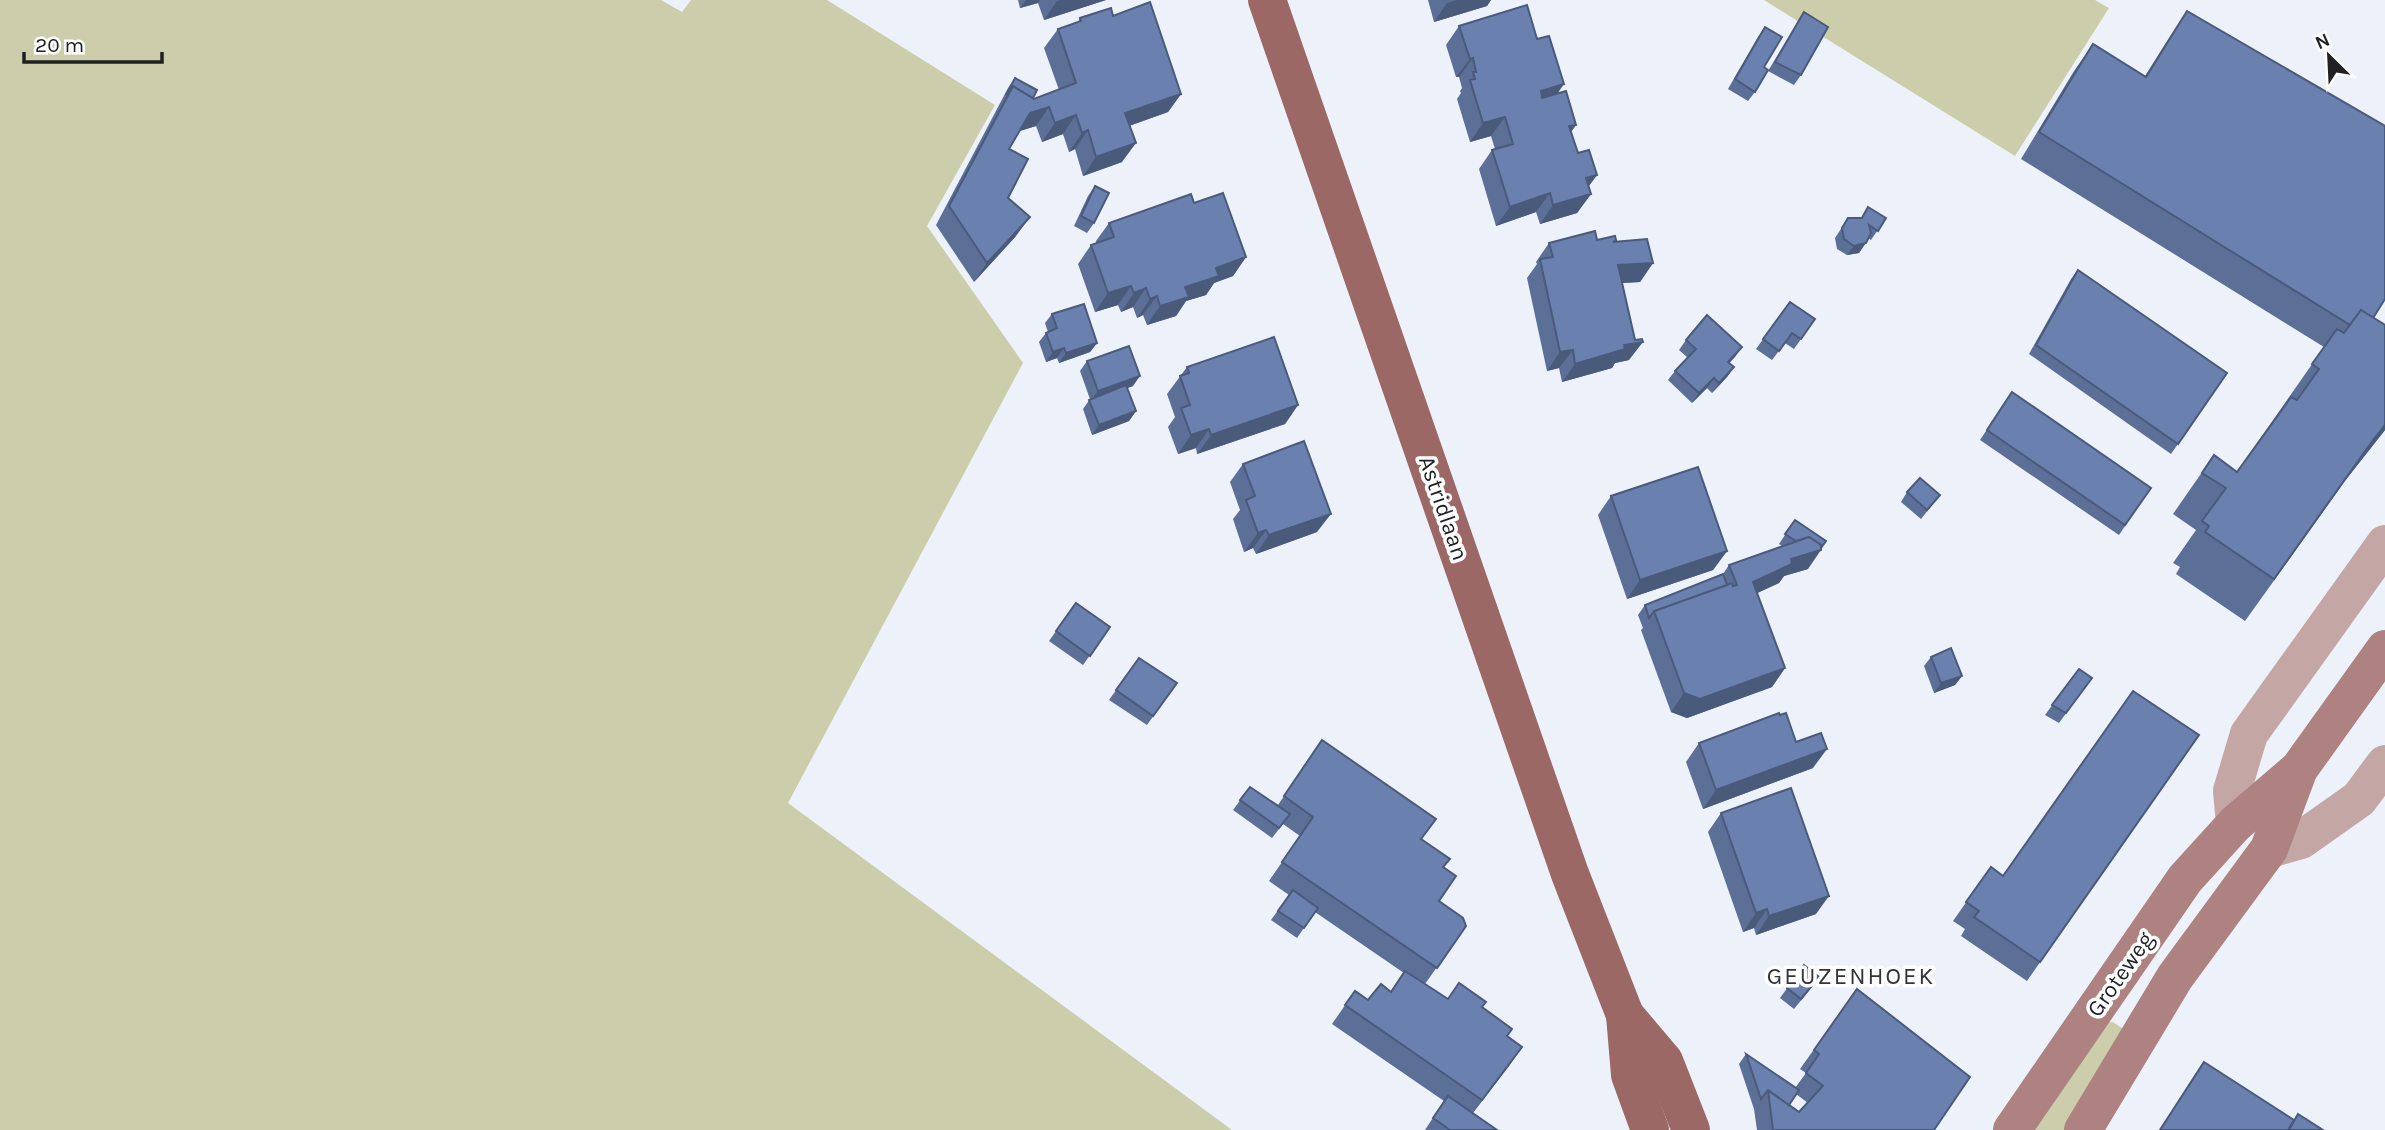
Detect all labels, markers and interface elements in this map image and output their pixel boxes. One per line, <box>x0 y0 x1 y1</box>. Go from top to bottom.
scale bar <box>24 21 163 65</box>
north arrow <box>2294 21 2364 91</box>
text: N <box>2312 29 2333 54</box>
text: 20 m <box>35 33 84 57</box>
street label: Astridlaan <box>1413 453 1474 564</box>
street label: Groteweg <box>2081 927 2159 1022</box>
district label: GEUZENHOEK <box>1767 962 1935 990</box>

